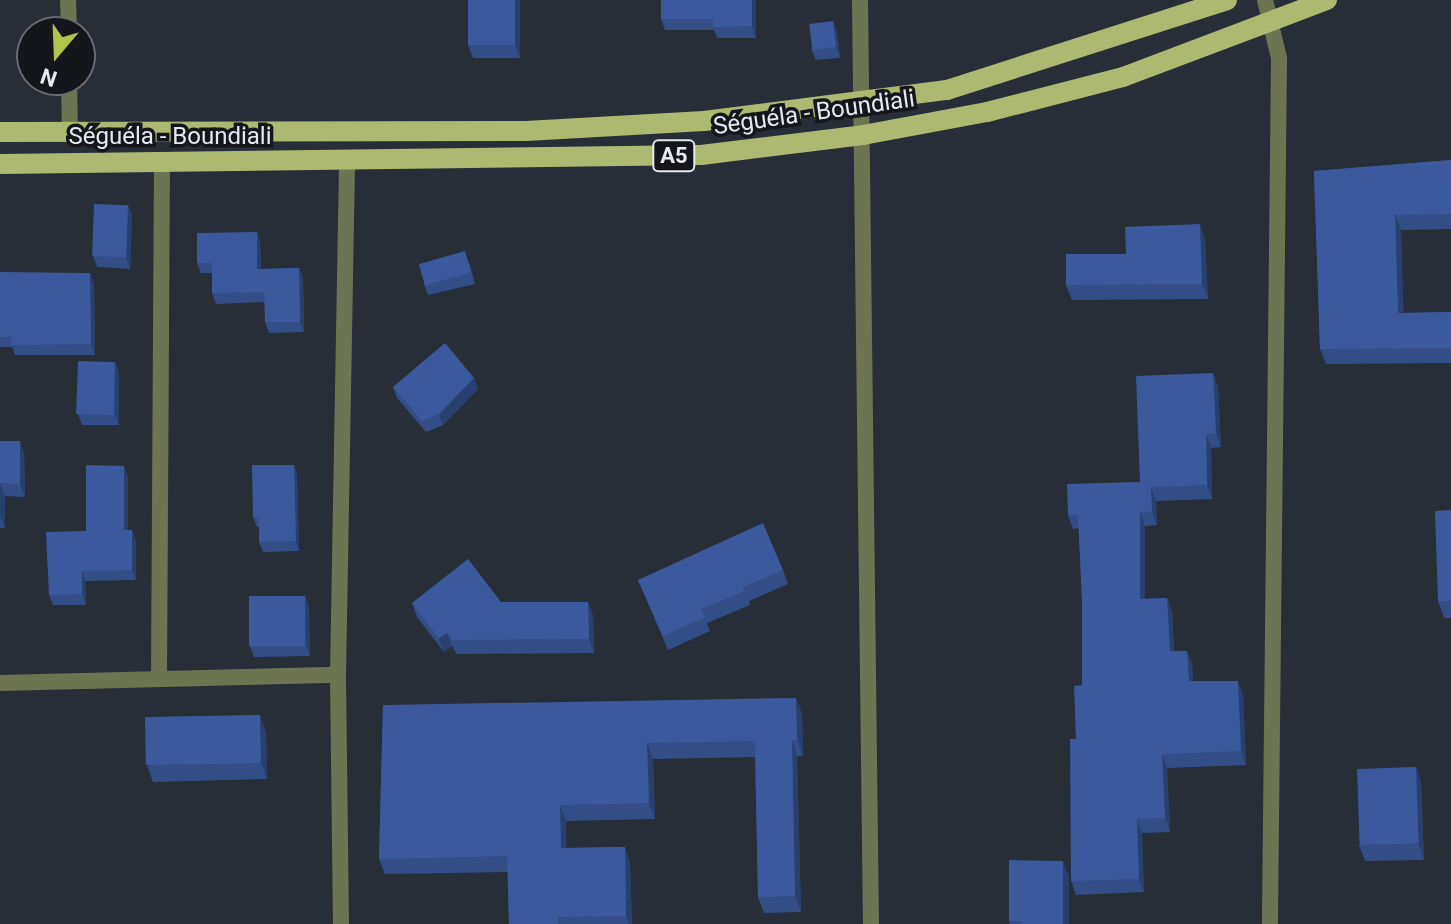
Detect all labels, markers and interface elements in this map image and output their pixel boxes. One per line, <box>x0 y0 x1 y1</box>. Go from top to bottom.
north arrow <box>16 16 96 96</box>
text: N <box>37 63 60 92</box>
street label: Séguéla - Boundiali <box>711 85 917 141</box>
street label: Séguéla - Boundiali <box>68 123 272 151</box>
road number: A5 <box>652 138 696 174</box>

